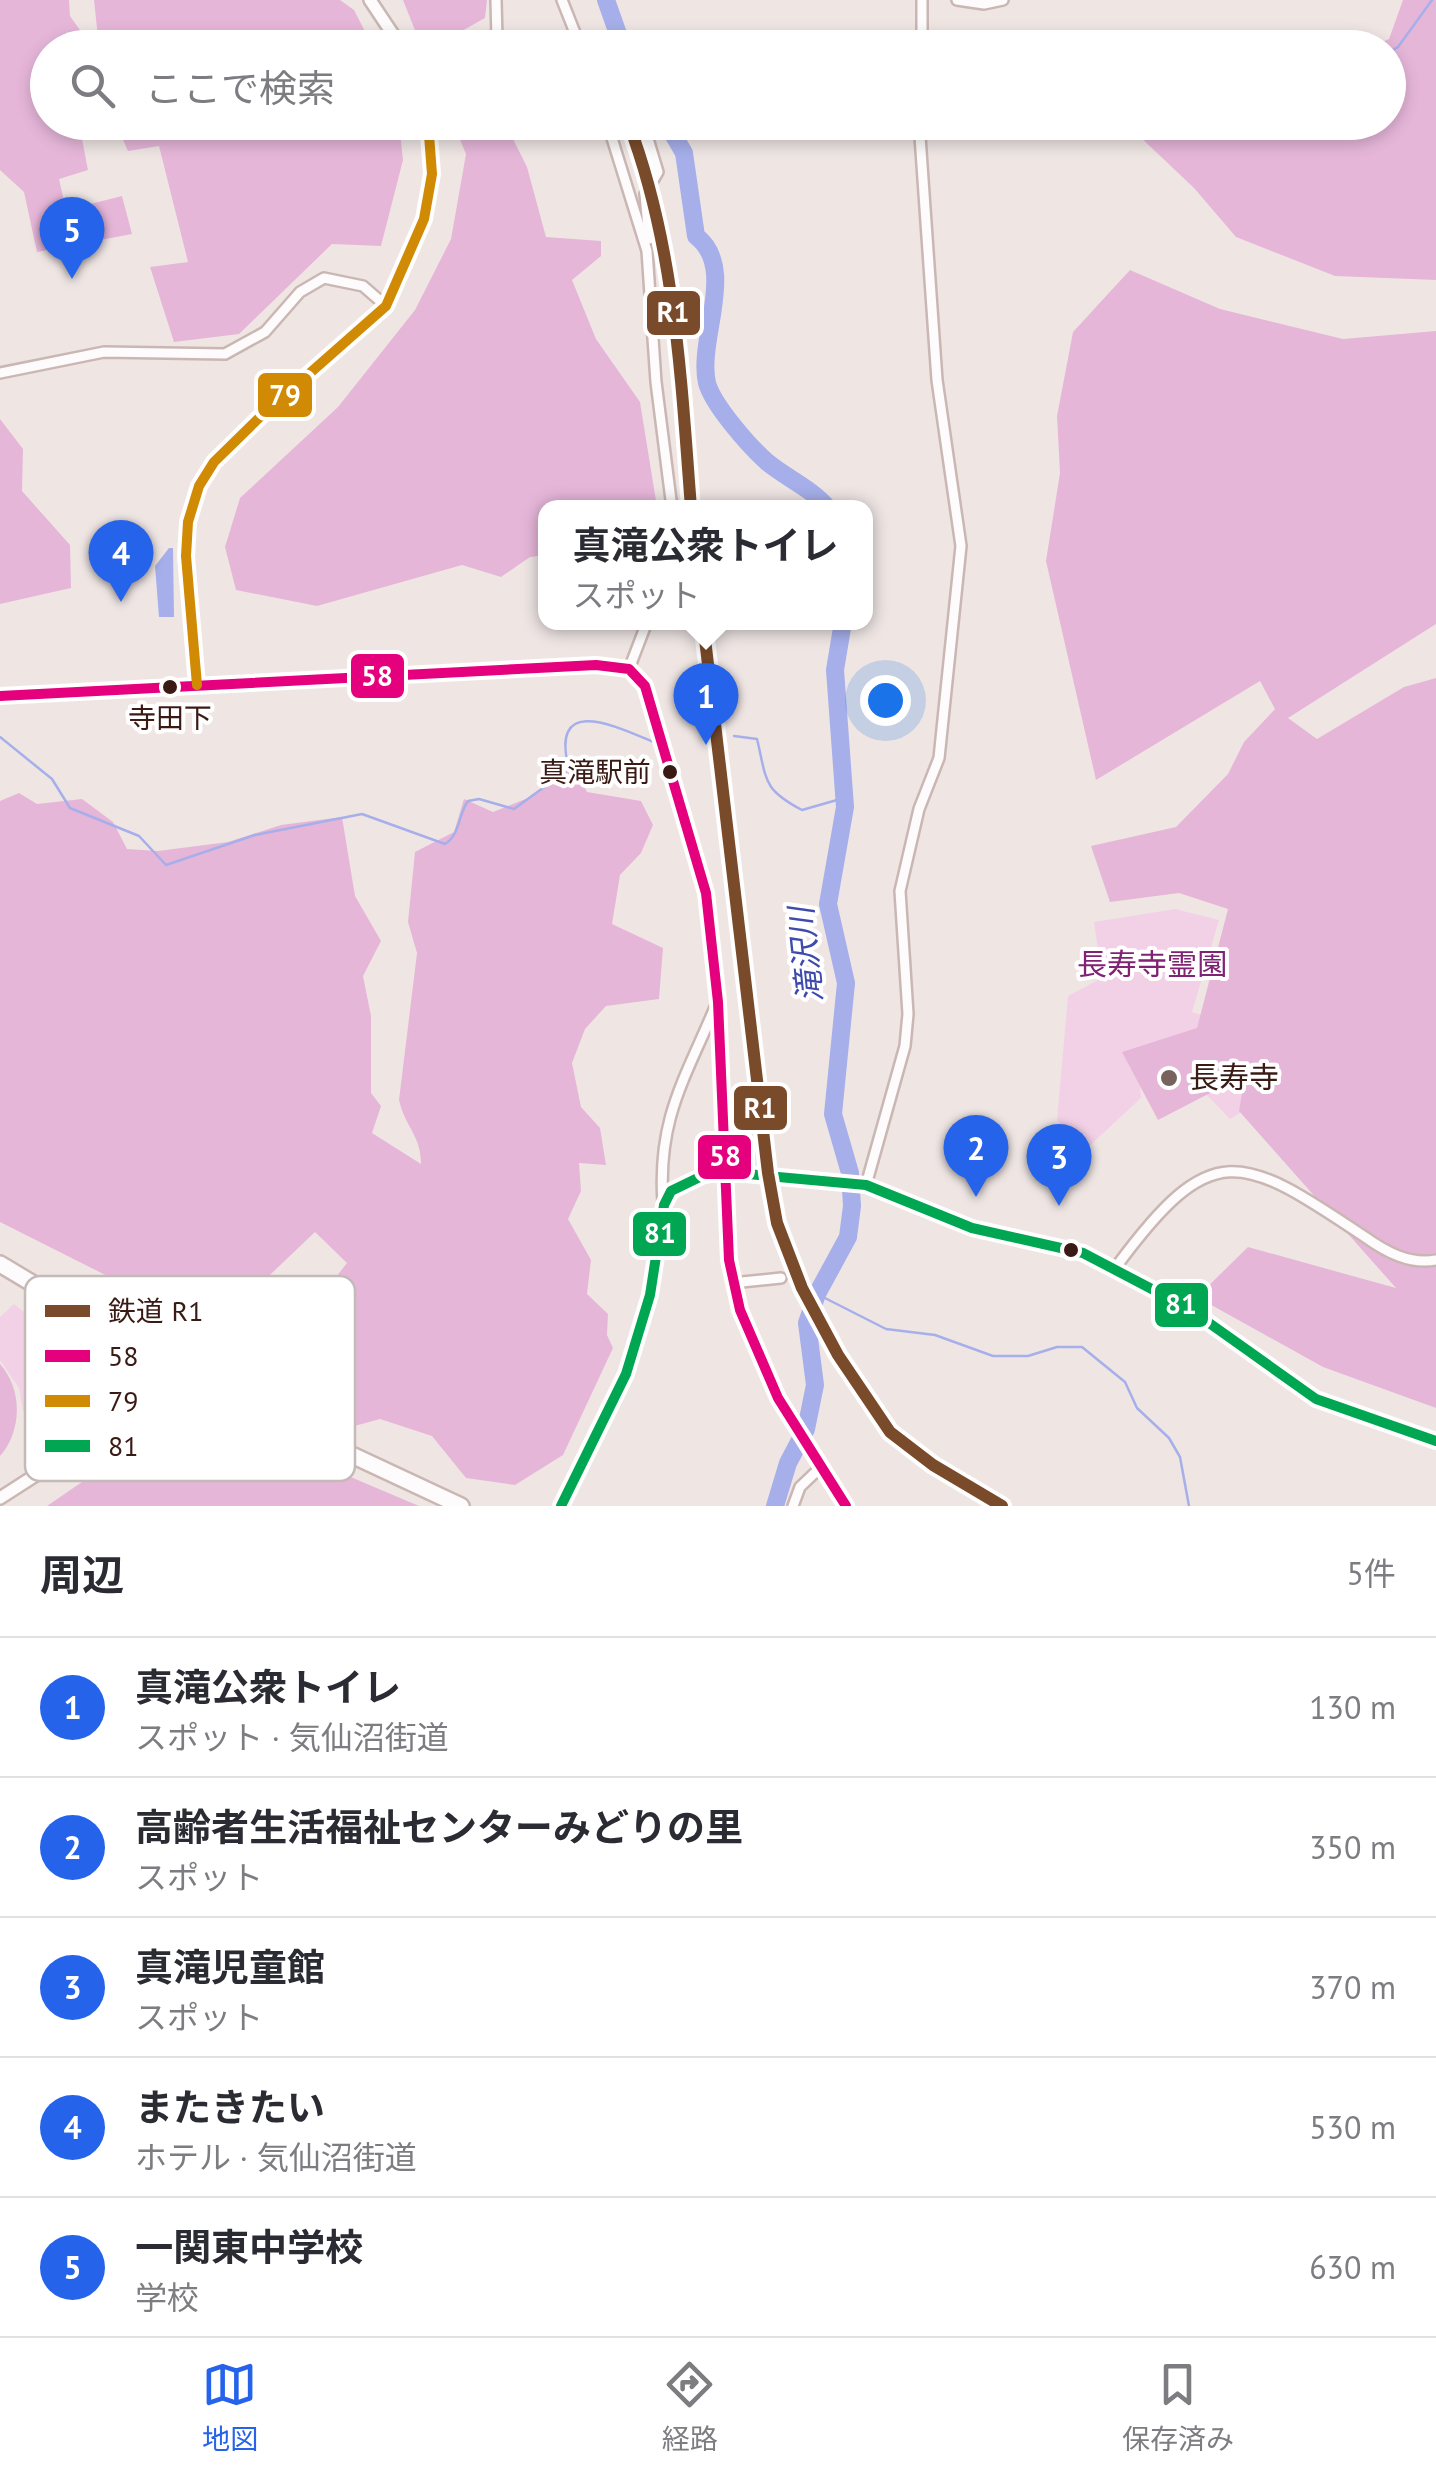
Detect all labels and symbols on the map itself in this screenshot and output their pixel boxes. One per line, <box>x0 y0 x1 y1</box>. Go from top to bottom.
pin: 5 <box>40 196 104 279</box>
line badge: R1 <box>645 289 702 337</box>
text: R1 <box>657 293 689 330</box>
line badge: 79 <box>256 371 314 419</box>
text: 79 <box>269 376 301 413</box>
pin: 4 <box>88 520 154 602</box>
line badge: 58 <box>349 652 406 700</box>
text: 58 <box>361 657 393 694</box>
pin: 1 <box>674 662 738 745</box>
your location <box>860 675 911 726</box>
marker: 寺田下 <box>160 677 180 697</box>
place label: 寺田下 <box>128 699 212 736</box>
place label: 真滝駅前 <box>539 753 651 790</box>
marker: 真滝駅前 <box>660 762 680 782</box>
water label: 滝沢川 <box>779 902 831 1005</box>
park label: 長寿寺霊園 <box>1077 944 1227 983</box>
place label: 長寿寺 <box>1189 1057 1279 1096</box>
marker: 長寿寺 <box>1158 1067 1180 1089</box>
line badge: R1 <box>732 1084 789 1132</box>
text: R1 <box>744 1089 776 1126</box>
pin: 2 <box>944 1114 1008 1197</box>
pin: 3 <box>1026 1124 1092 1206</box>
line badge: 58 <box>696 1133 753 1181</box>
text: 58 <box>709 1137 741 1174</box>
line badge: 81 <box>631 1210 688 1258</box>
text: 81 <box>644 1214 676 1251</box>
unlabelled marker <box>1061 1240 1081 1260</box>
legend <box>25 1276 355 1481</box>
line badge: 81 <box>1153 1281 1210 1329</box>
text: 81 <box>1165 1285 1197 1322</box>
text: 鉄道 R1 <box>108 1292 203 1329</box>
text: 58 <box>108 1337 139 1374</box>
text: 79 <box>108 1382 139 1419</box>
text: 81 <box>108 1427 139 1464</box>

